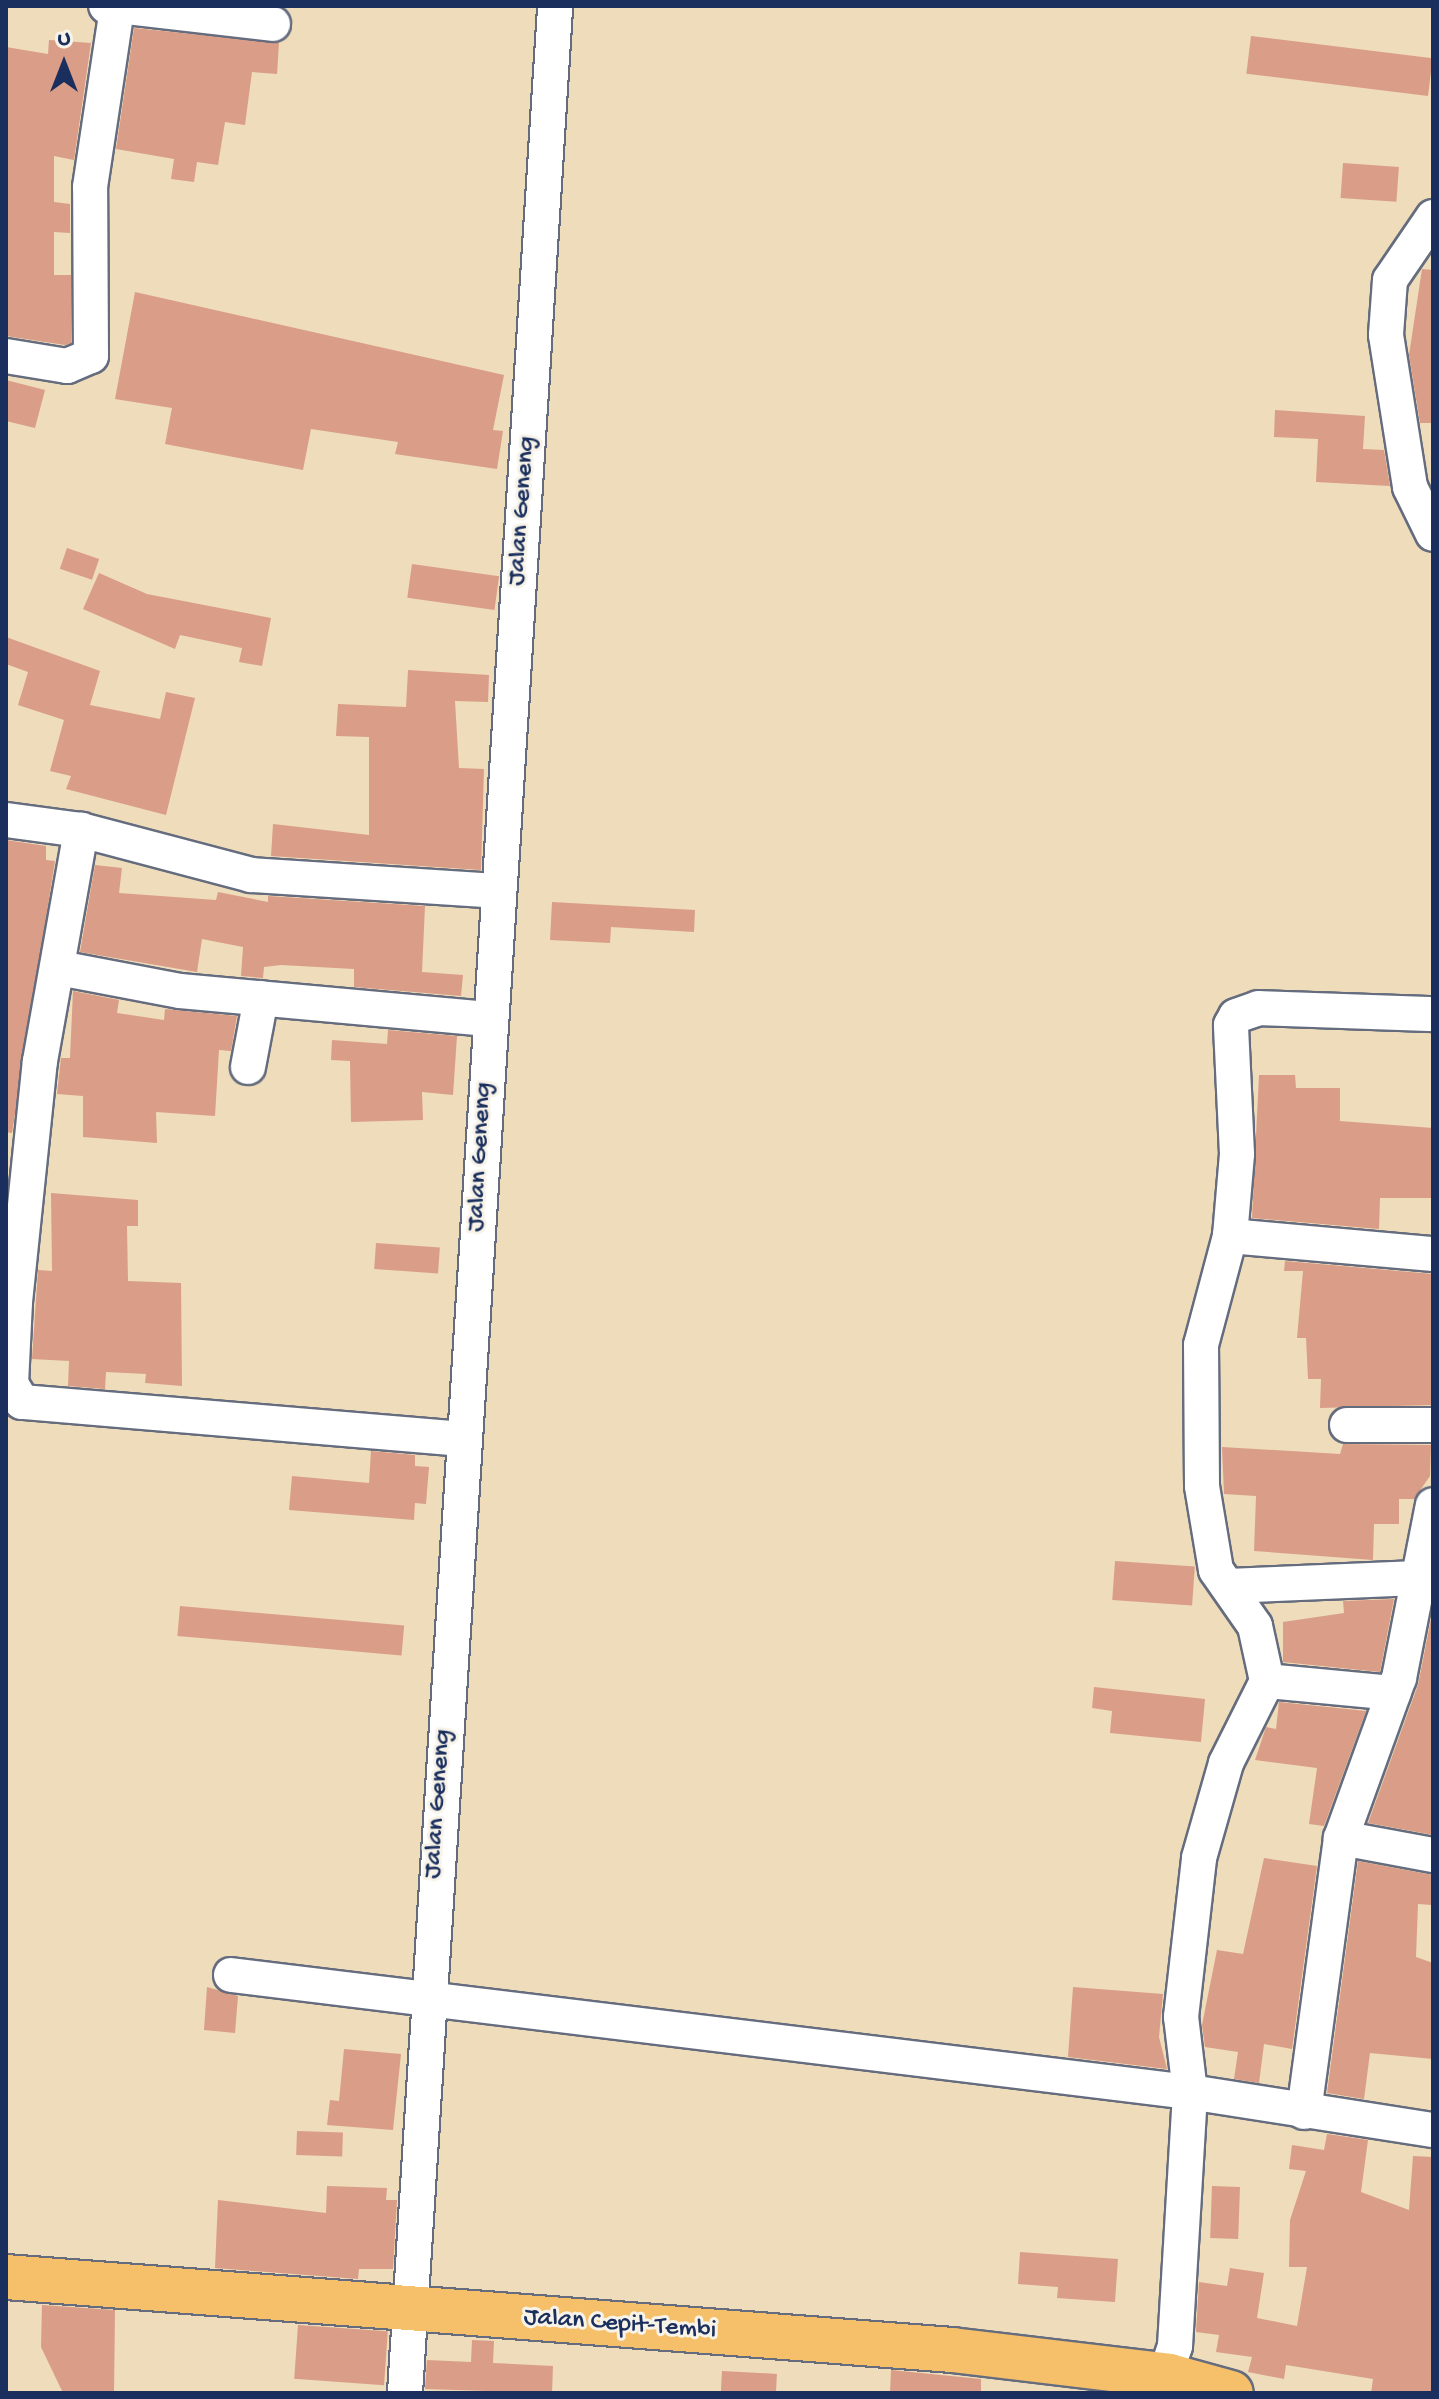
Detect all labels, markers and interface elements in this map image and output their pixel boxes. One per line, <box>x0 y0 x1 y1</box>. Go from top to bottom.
north arrow <box>24 24 104 104</box>
text: U <box>58 27 70 53</box>
street label: Jalan Geneng <box>502 435 544 587</box>
street label: Jalan Geneng <box>462 1081 500 1233</box>
street label: Jalan Geneng <box>418 1728 460 1880</box>
street label: Jalan Cepit-Tembi <box>523 2303 717 2347</box>

